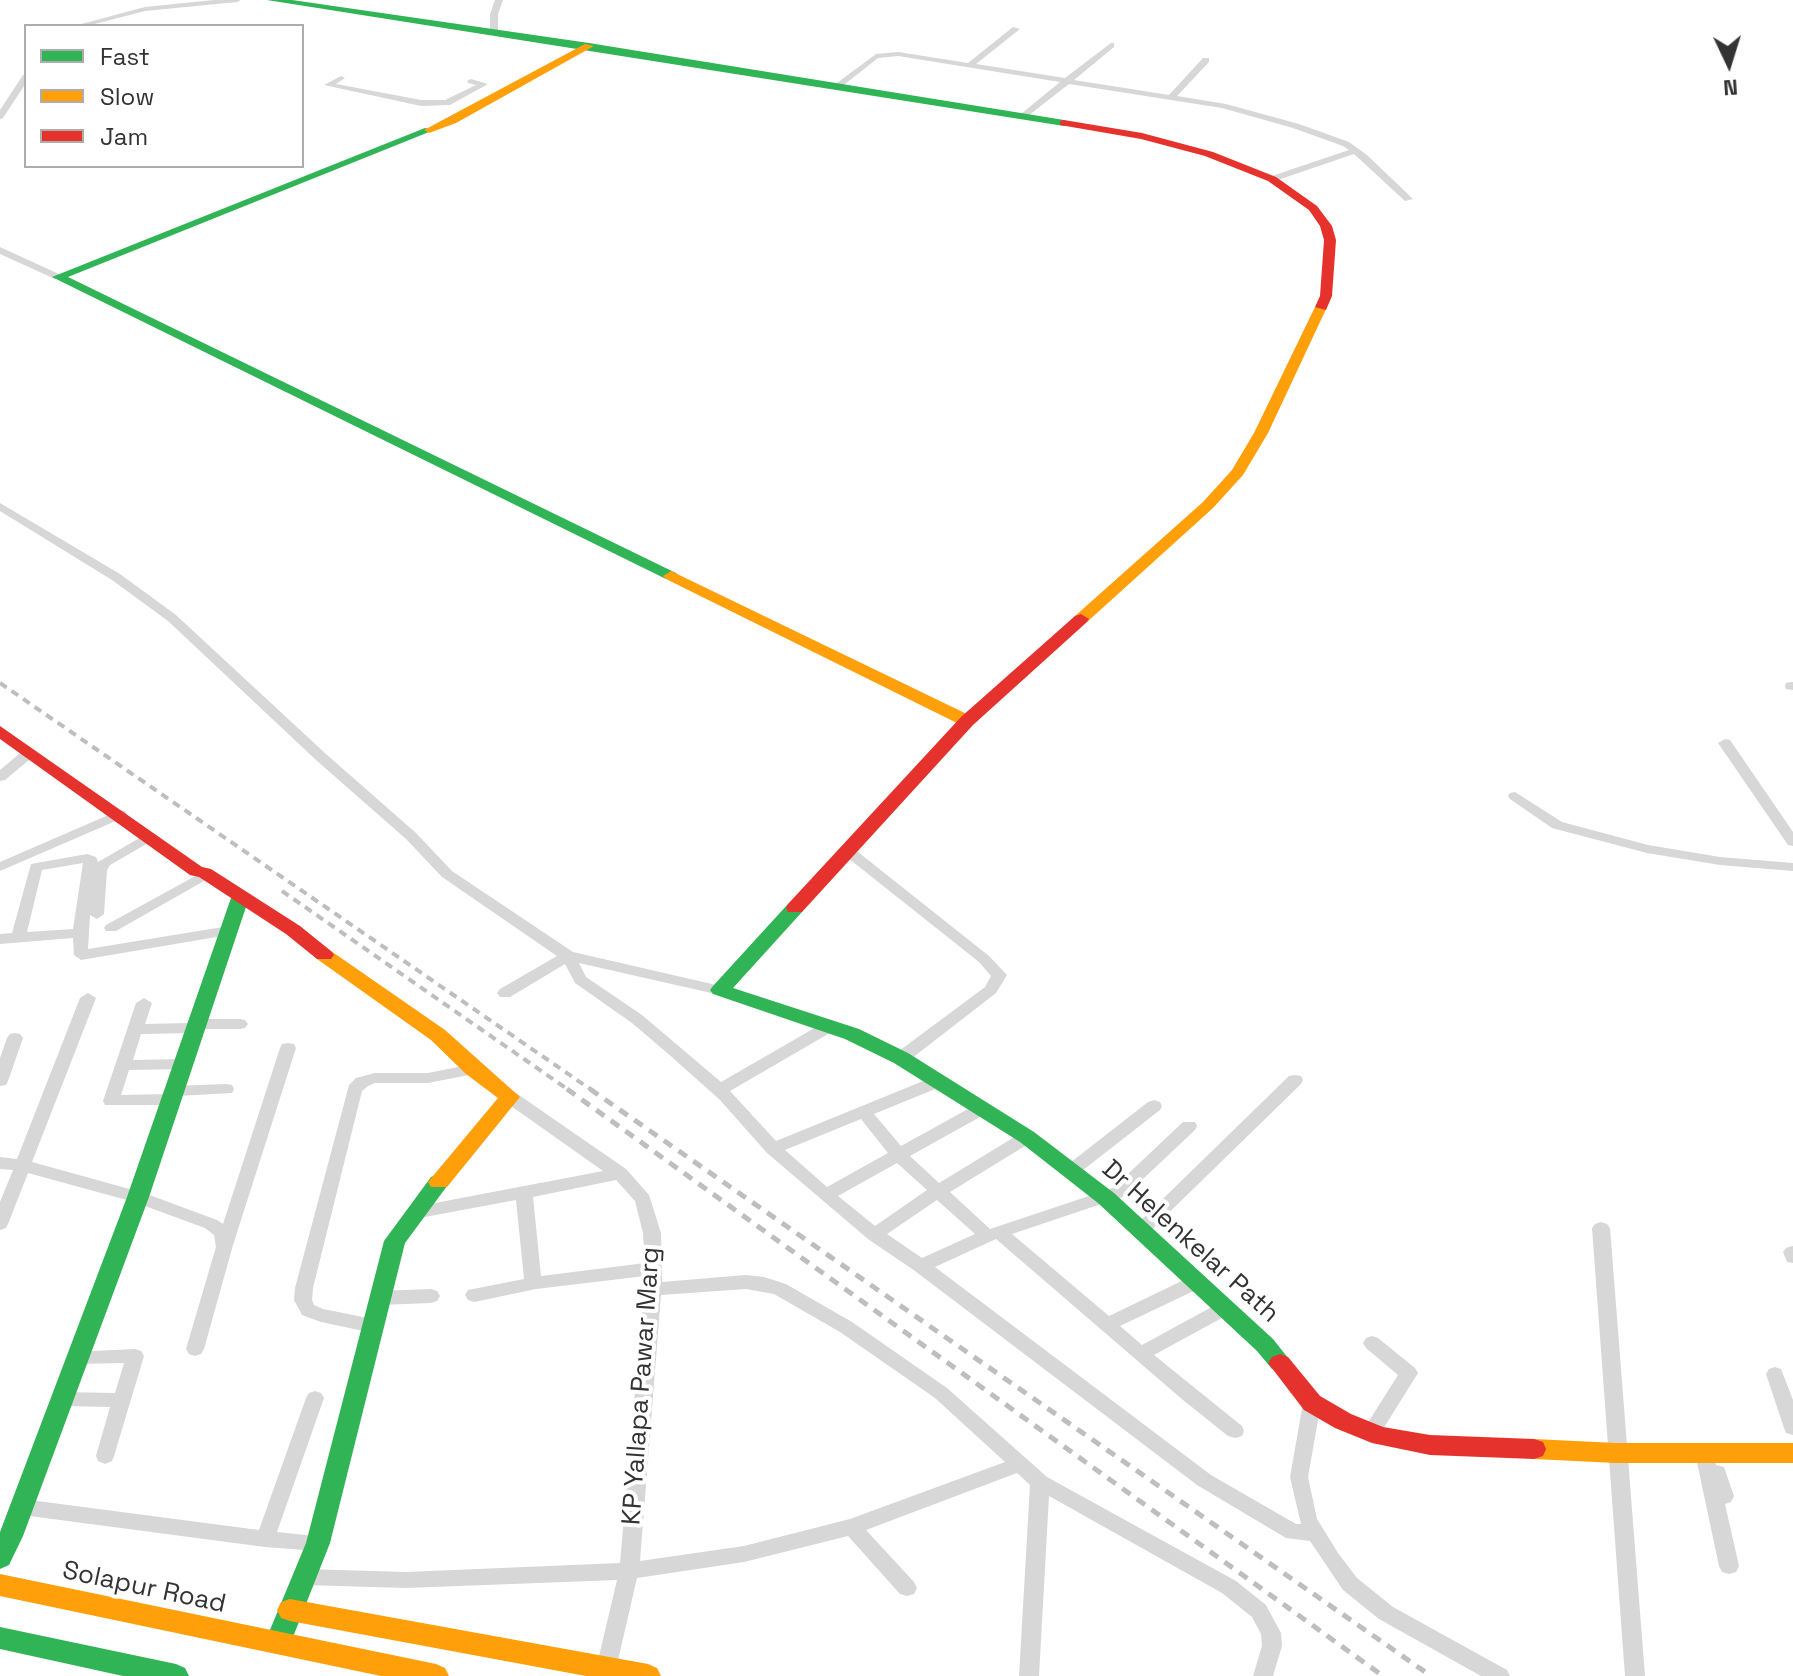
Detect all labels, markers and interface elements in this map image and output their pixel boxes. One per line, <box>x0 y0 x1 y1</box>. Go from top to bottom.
legend <box>24 24 304 168</box>
north arrow <box>1689 24 1769 104</box>
text: Fast <box>100 41 150 72</box>
text: N <box>1722 73 1739 102</box>
text: Slow <box>100 81 154 112</box>
text: Jam <box>100 121 148 152</box>
street label: Dr Helenkelar Path <box>1095 1154 1285 1330</box>
street label: KP Yallapa Pawar Marg <box>617 1246 667 1526</box>
street label: Solapur Road <box>59 1555 229 1621</box>

